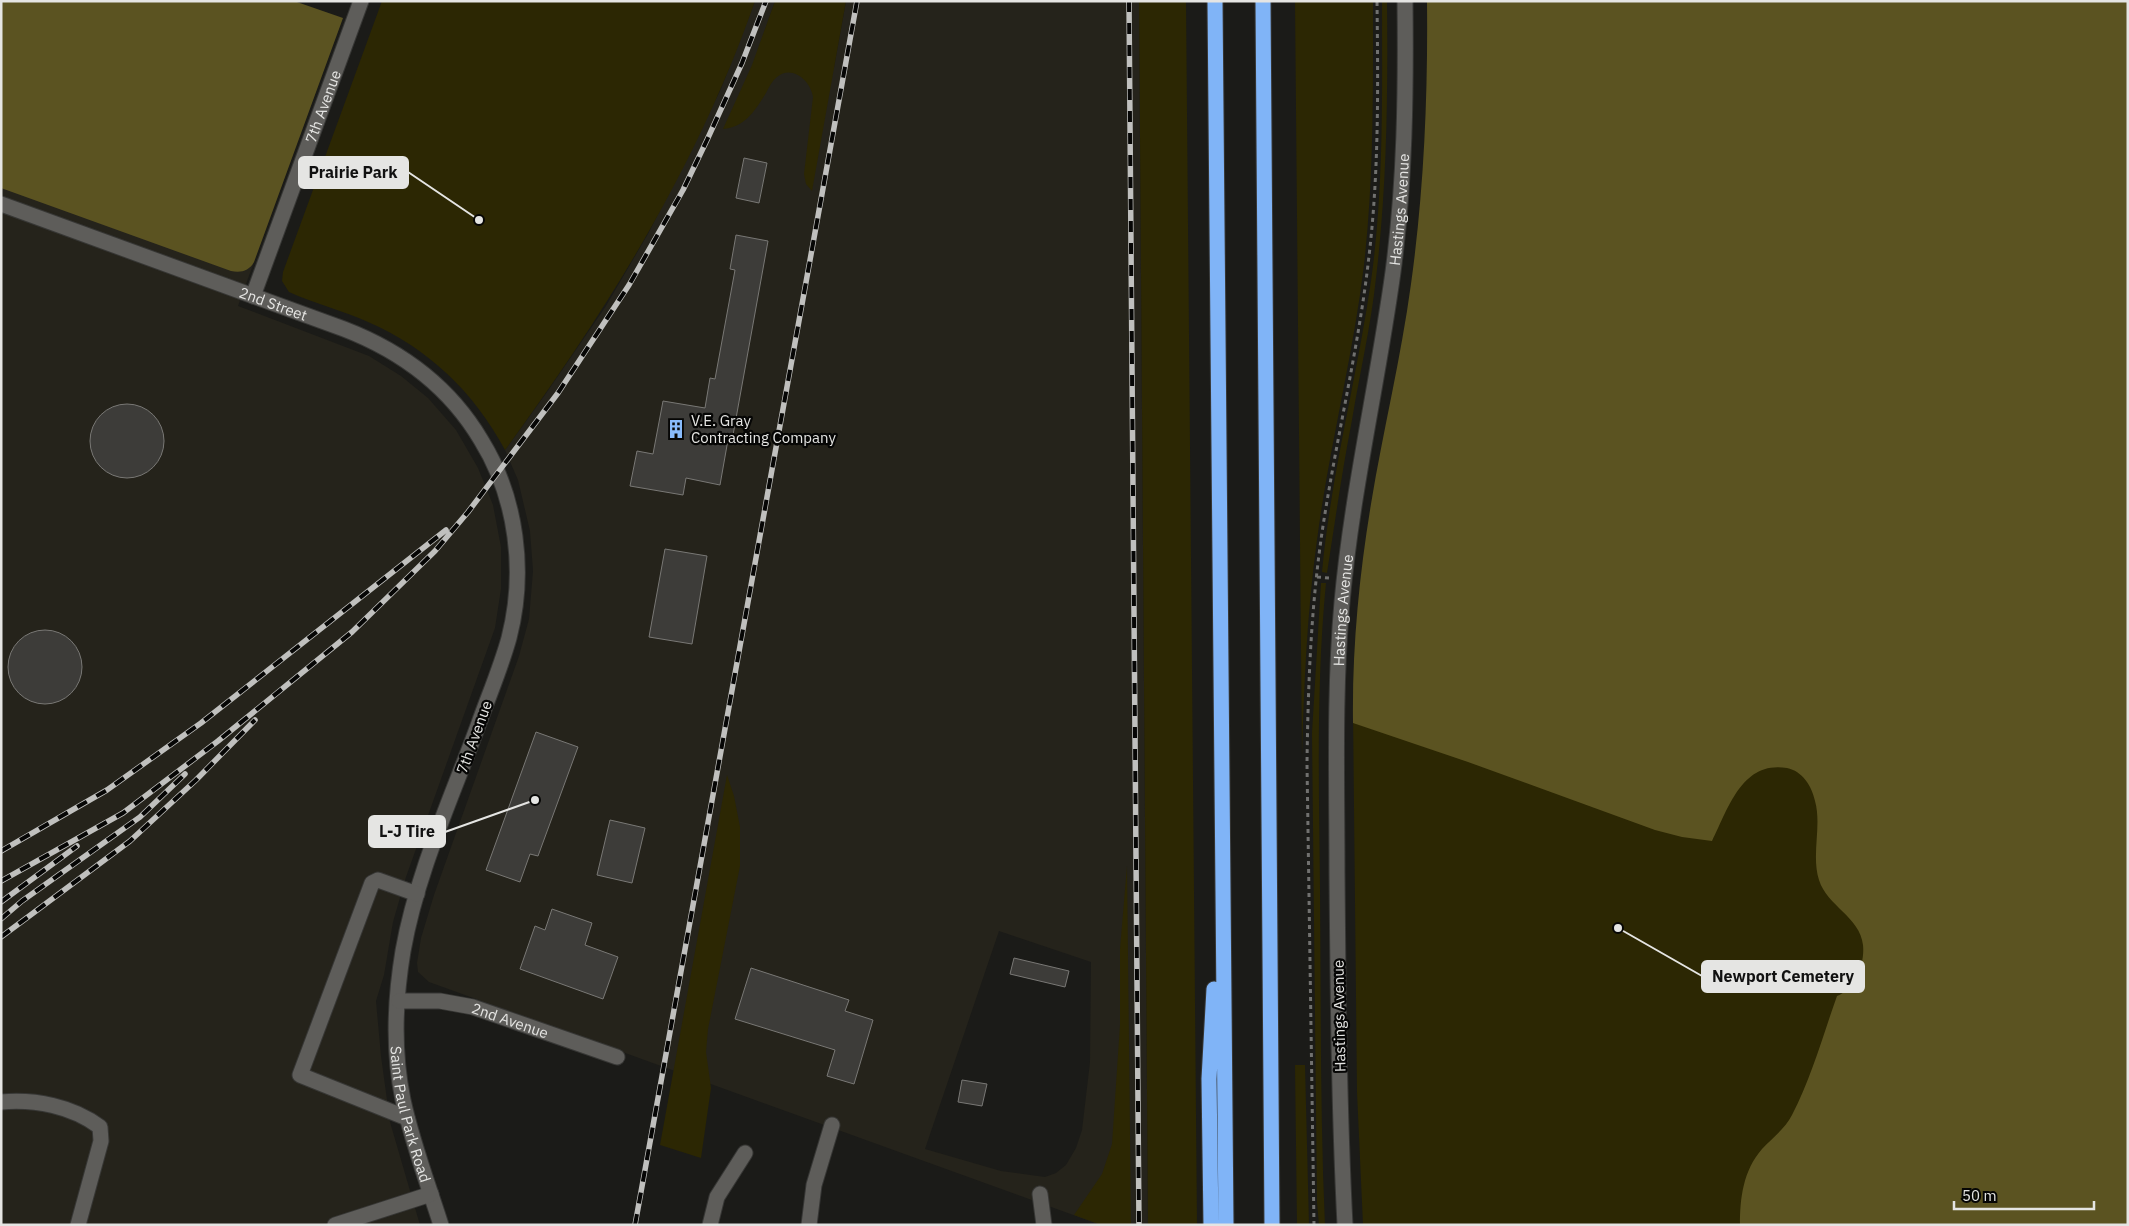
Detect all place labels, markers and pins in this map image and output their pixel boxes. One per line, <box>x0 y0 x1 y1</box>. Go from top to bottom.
callout: Prairie Park <box>299 157 408 188</box>
place label: V.E. Gray Contracting Company <box>691 411 836 447</box>
building icon: V.E. Gray Contracting Company <box>665 418 687 440</box>
callout: L-J Tire <box>369 816 445 847</box>
callout: Newport Cemetery <box>1702 961 1864 992</box>

